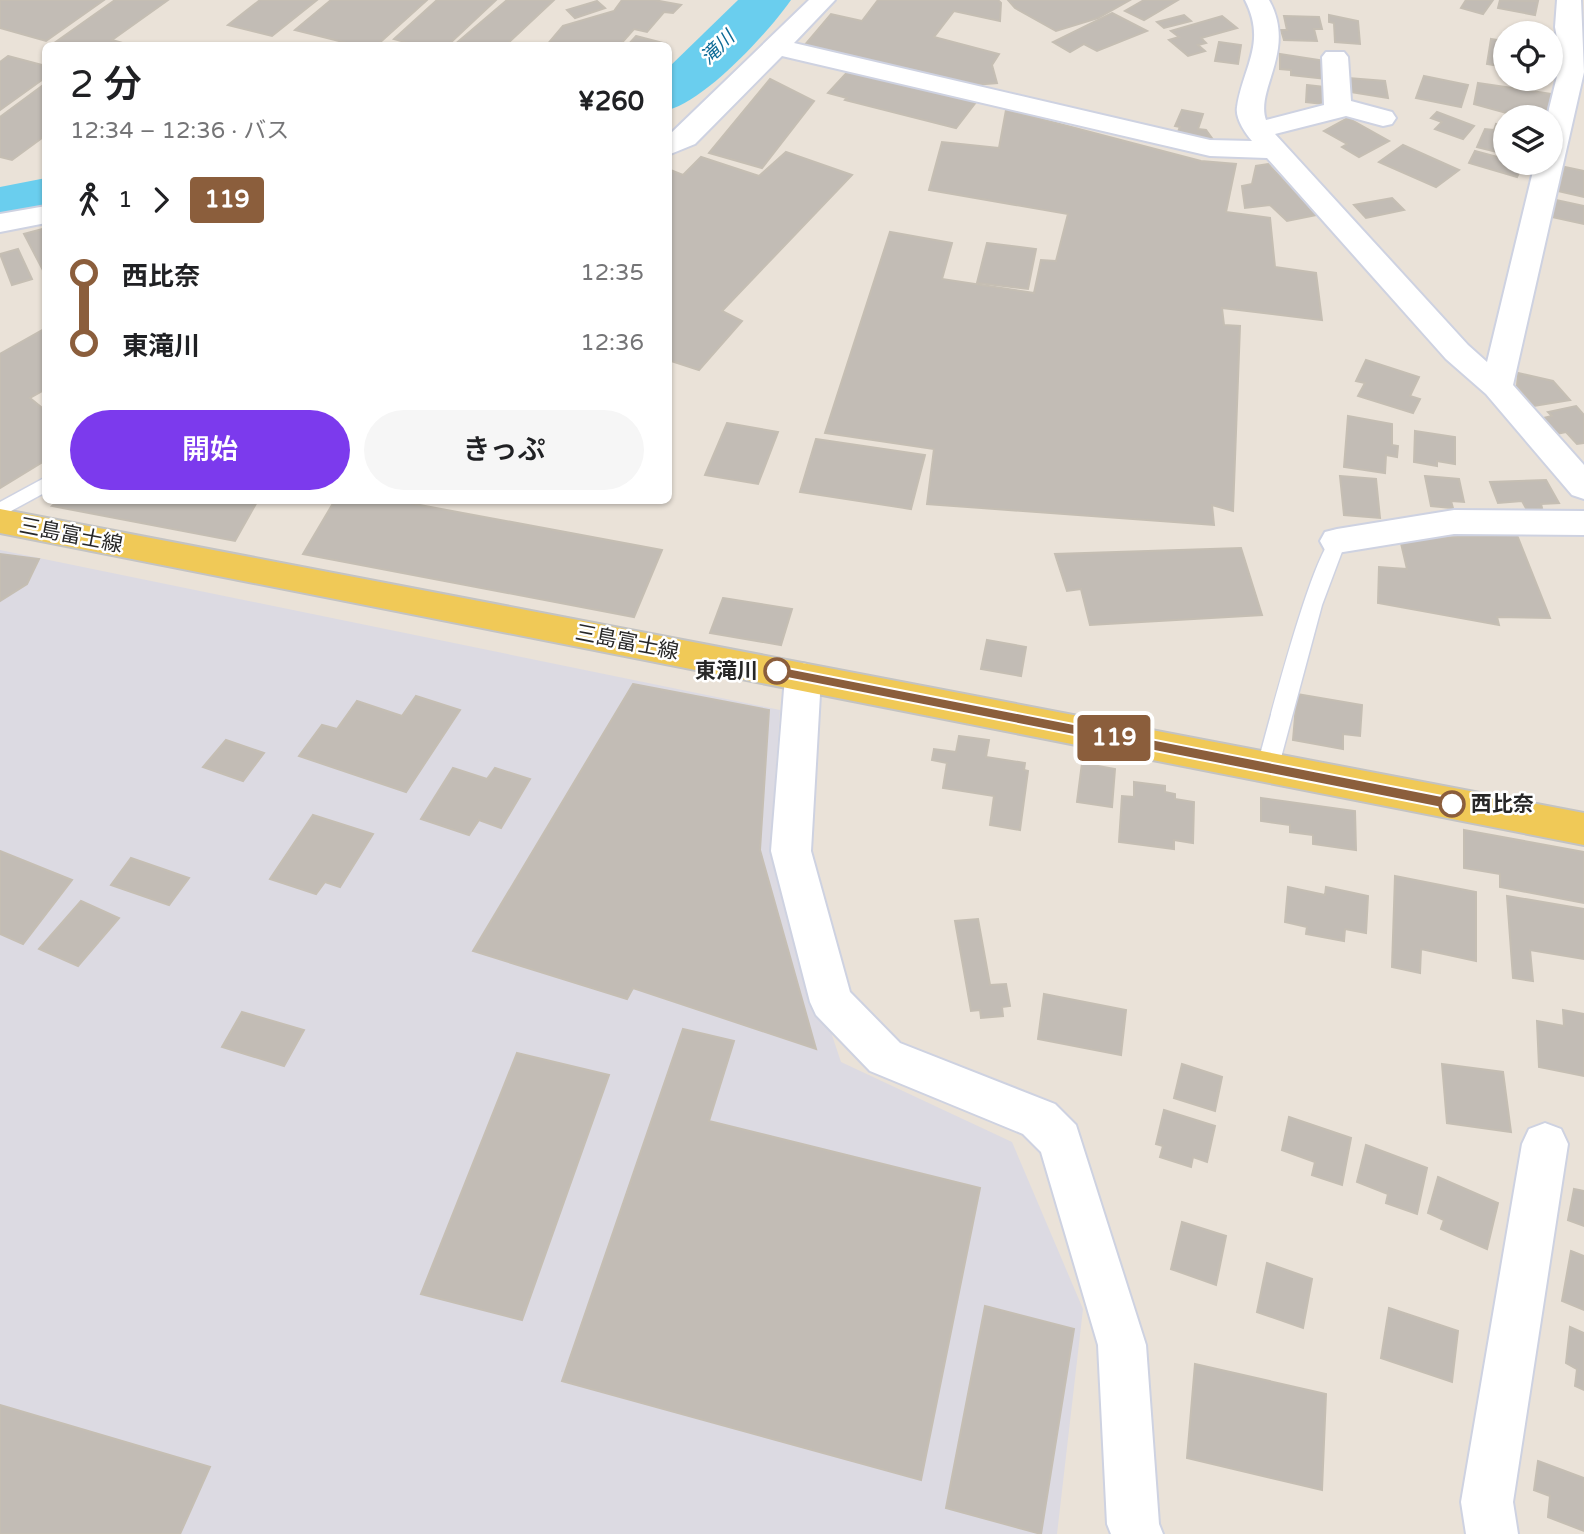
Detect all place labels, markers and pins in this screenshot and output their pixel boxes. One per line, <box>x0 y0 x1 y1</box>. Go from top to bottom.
marker: 東滝川 <box>764 658 790 684</box>
place label: 東滝川 <box>695 659 758 684</box>
marker: 西比奈 <box>1439 791 1465 817</box>
place label: 西比奈 <box>1471 792 1534 817</box>

